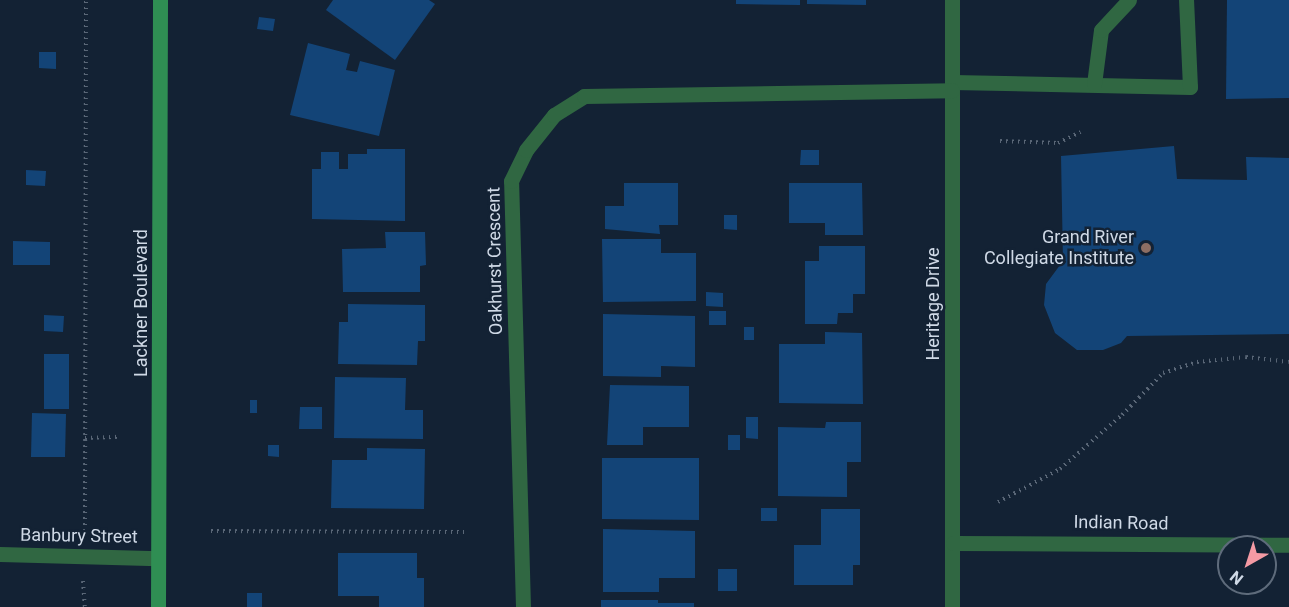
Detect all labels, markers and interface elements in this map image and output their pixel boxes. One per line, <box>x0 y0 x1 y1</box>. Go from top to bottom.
street label: Oakhurst Crescent <box>483 187 507 335</box>
place label: Grand River Collegiate Institute <box>984 227 1134 270</box>
street label: Lackner Boulevard <box>130 229 152 377</box>
marker: Grand River Collegiate Institute <box>1139 241 1153 255</box>
street label: Heritage Drive <box>922 247 944 361</box>
street label: Indian Road <box>1073 511 1169 535</box>
street label: Banbury Street <box>20 524 138 548</box>
north arrow <box>1217 535 1277 595</box>
text: N <box>1226 567 1247 589</box>

